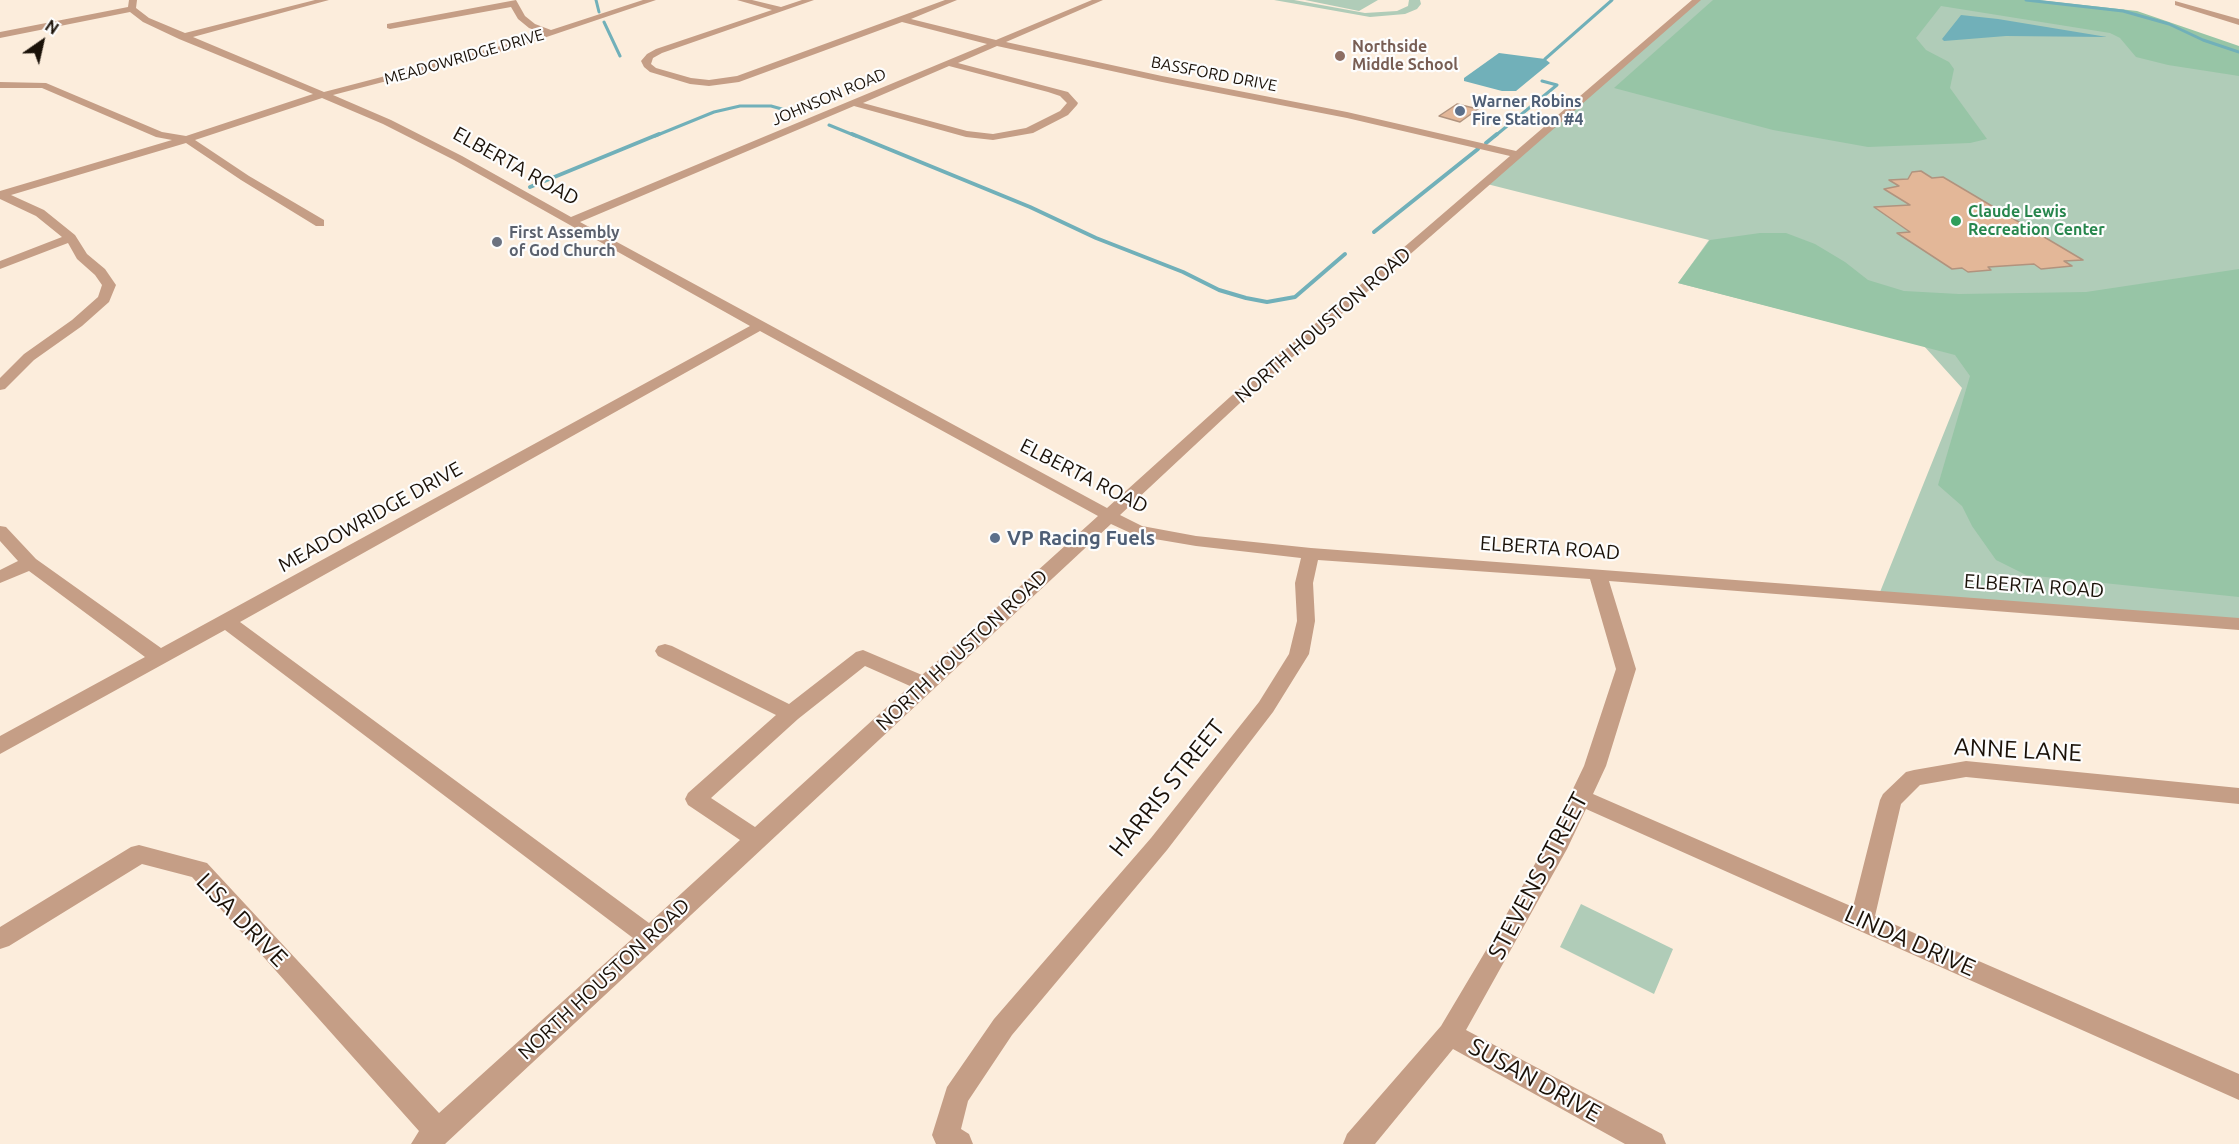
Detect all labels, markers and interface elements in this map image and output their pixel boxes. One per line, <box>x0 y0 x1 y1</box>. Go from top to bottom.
north arrow <box>12 12 72 72</box>
text: N <box>42 16 62 38</box>
street label: MEADOWRIDGE DRIVE <box>382 25 546 89</box>
place label: Northside Middle School <box>1352 37 1458 75</box>
marker: Northside Middle School <box>1333 49 1347 63</box>
street label: BASSFORD DRIVE <box>1149 52 1279 96</box>
street label: JOHNSON ROAD <box>769 64 889 130</box>
place label: Warner Robins Fire Station #4 <box>1472 92 1583 130</box>
marker: Warner Robins Fire Station #4 <box>1453 104 1467 118</box>
street label: ELBERTA ROAD <box>449 122 583 210</box>
place label: Claude Lewis Recreation Center <box>1968 202 2105 240</box>
marker: Claude Lewis Recreation Center <box>1949 214 1963 228</box>
place label: First Assembly of God Church <box>509 223 620 261</box>
marker: First Assembly of God Church <box>490 235 504 249</box>
street label: NORTH HOUSTON ROAD <box>1230 242 1416 408</box>
street label: ELBERTA ROAD <box>1016 433 1152 519</box>
street label: MEADOWRIDGE DRIVE <box>274 456 466 578</box>
place label: VP Racing Fuels <box>1007 526 1155 550</box>
marker: VP Racing Fuels <box>988 531 1002 545</box>
street label: ELBERTA ROAD <box>1479 531 1621 565</box>
street label: NORTH HOUSTON ROAD <box>871 564 1053 736</box>
street label: ELBERTA ROAD <box>1963 569 2105 603</box>
street label: HARRIS STREET <box>1103 714 1231 862</box>
street label: ANNE LANE <box>1953 732 2083 768</box>
street label: STEVENS STREET <box>1482 788 1594 964</box>
street label: LISA DRIVE <box>190 867 294 973</box>
street label: NORTH HOUSTON ROAD <box>513 893 695 1065</box>
street label: LINDA DRIVE <box>1840 899 1980 983</box>
street label: SUSAN DRIVE <box>1464 1032 1606 1128</box>

